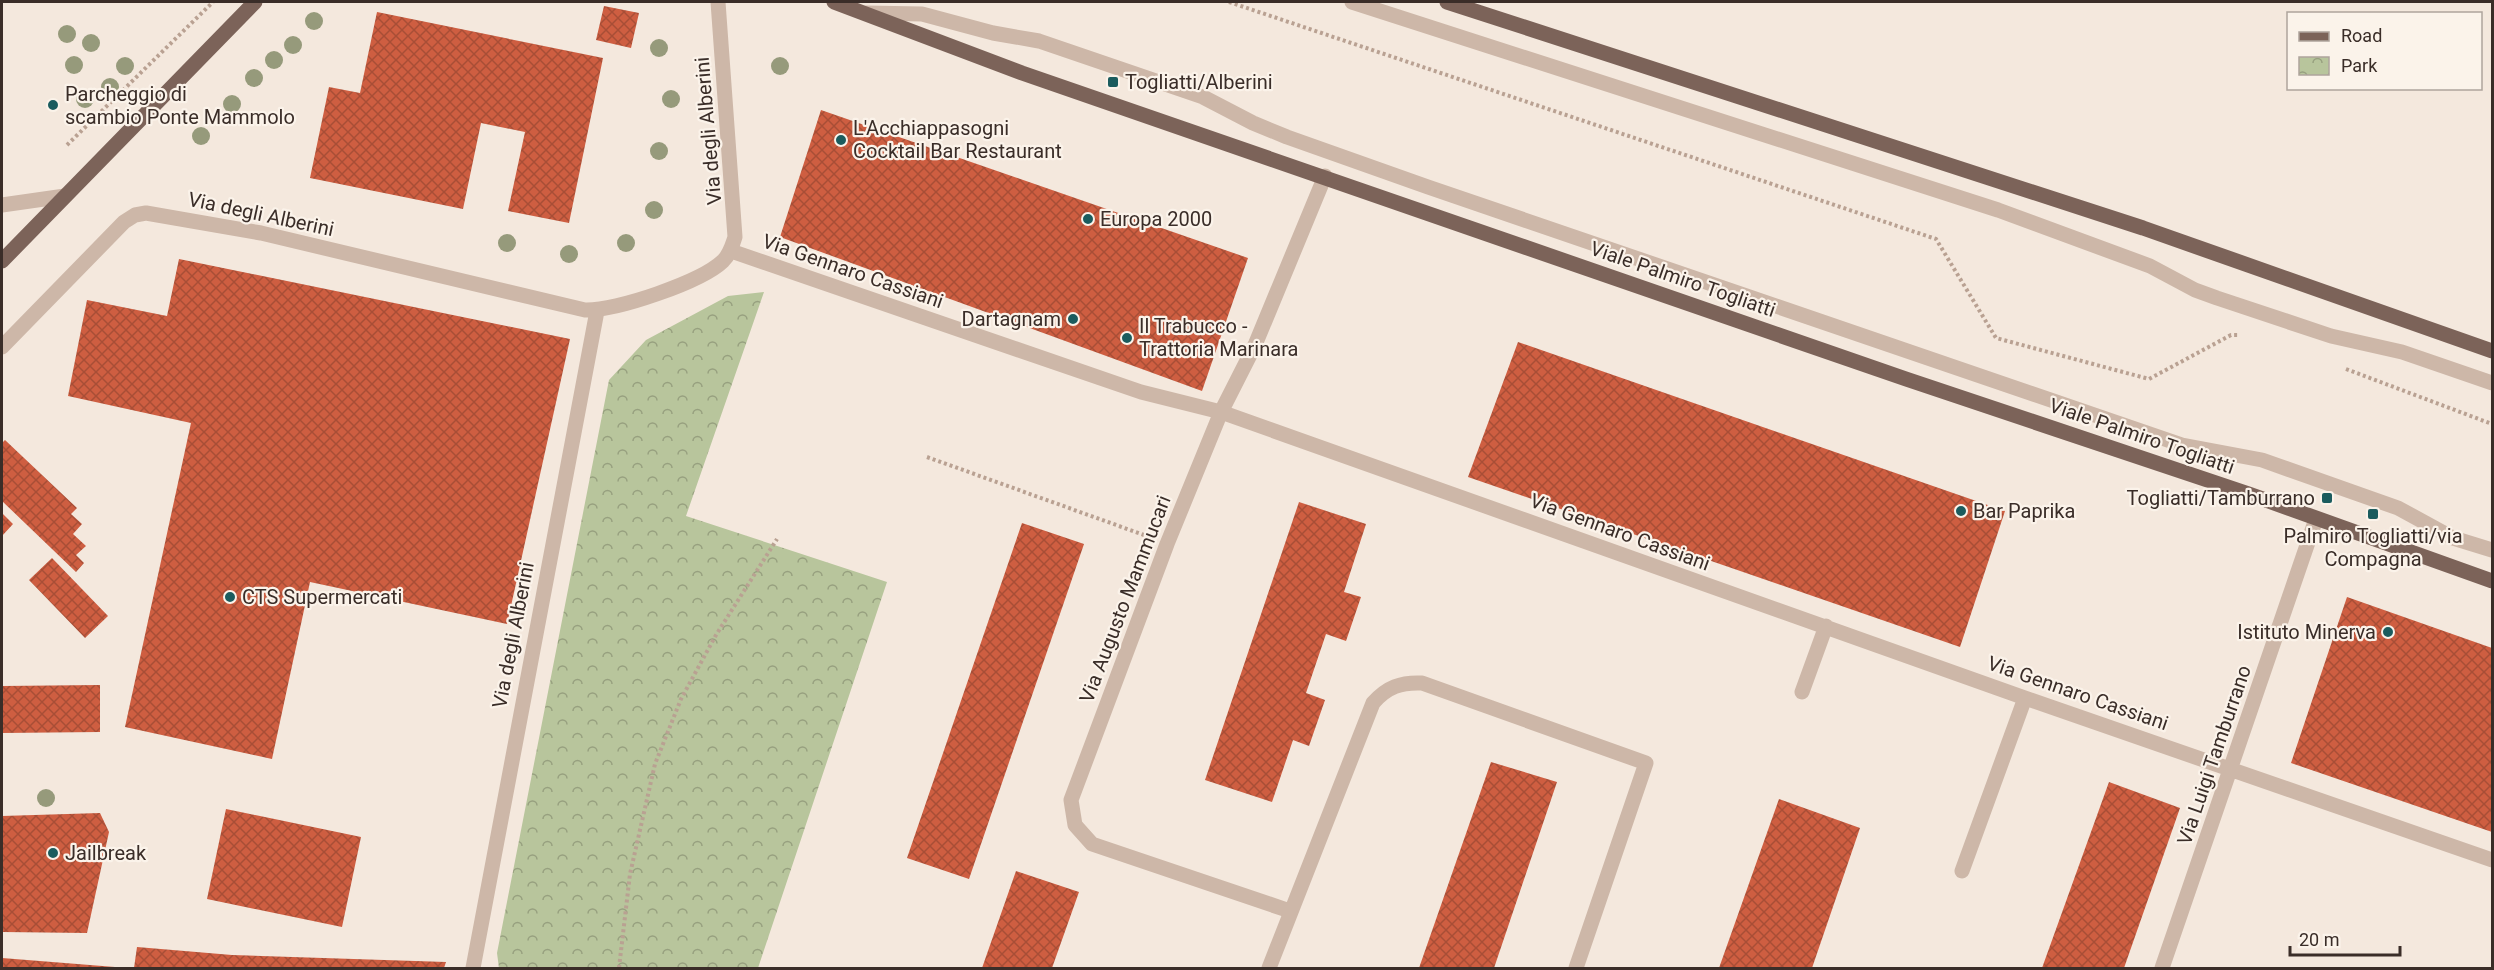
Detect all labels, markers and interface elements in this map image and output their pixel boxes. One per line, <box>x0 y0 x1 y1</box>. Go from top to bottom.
legend <box>2287 12 2482 90</box>
text: Road <box>2341 25 2382 46</box>
text: Park <box>2341 55 2378 76</box>
street label: Via degli Alberini <box>690 56 726 206</box>
place label: Togliatti/Alberini <box>1125 70 1273 94</box>
marker: Togliatti/Alberini <box>1106 75 1120 89</box>
place label: Parcheggio di scambio Ponte Mammolo <box>65 82 295 129</box>
marker: Parcheggio di scambio Ponte Mammolo <box>46 98 60 112</box>
place label: L'Acchiappasogni Cocktail Bar Restaurant <box>853 116 1062 163</box>
marker: L'Acchiappasogni Cocktail Bar Restaurant <box>834 133 848 147</box>
street label: Via degli Alberini <box>186 187 336 241</box>
place label: Europa 2000 <box>1100 207 1212 231</box>
marker: Europa 2000 <box>1081 212 1095 226</box>
street label: Via Gennaro Cassiani <box>759 229 947 313</box>
street label: Viale Palmiro Togliatti <box>1587 236 1779 322</box>
place label: Dartagnam <box>962 307 1061 331</box>
marker: Dartagnam <box>1066 312 1080 326</box>
place label: Il Trabucco - Trattoria Marinara <box>1139 314 1298 361</box>
marker: Il Trabucco - Trattoria Marinara <box>1120 331 1134 345</box>
street label: Viale Palmiro Togliatti <box>2046 393 2238 479</box>
place label: Togliatti/Tamburrano <box>2127 486 2315 510</box>
street label: Via Gennaro Cassiani <box>1527 488 1713 576</box>
marker: Togliatti/Tamburrano <box>2320 491 2334 505</box>
street label: Via Augusto Mammucari <box>1074 492 1176 706</box>
place label: Bar Paprika <box>1973 499 2075 523</box>
marker: Bar Paprika <box>1954 504 1968 518</box>
marker: Palmiro Togliatti/via Compagna <box>2366 507 2380 521</box>
place label: Palmiro Togliatti/via Compagna <box>2283 524 2463 571</box>
street label: Via degli Alberini <box>487 560 539 710</box>
place label: CTS Supermercati <box>242 585 402 609</box>
marker: CTS Supermercati <box>223 590 237 604</box>
place label: Istituto Minerva <box>2237 620 2376 644</box>
marker: Istituto Minerva <box>2381 625 2395 639</box>
street label: Via Gennaro Cassiani <box>1984 651 2172 735</box>
street label: Via Luigi Tamburrano <box>2172 662 2256 848</box>
place label: Jailbreak <box>65 841 147 865</box>
marker: Jailbreak <box>46 846 60 860</box>
scale bar <box>2290 919 2400 957</box>
text: 20 m <box>2299 929 2339 950</box>

